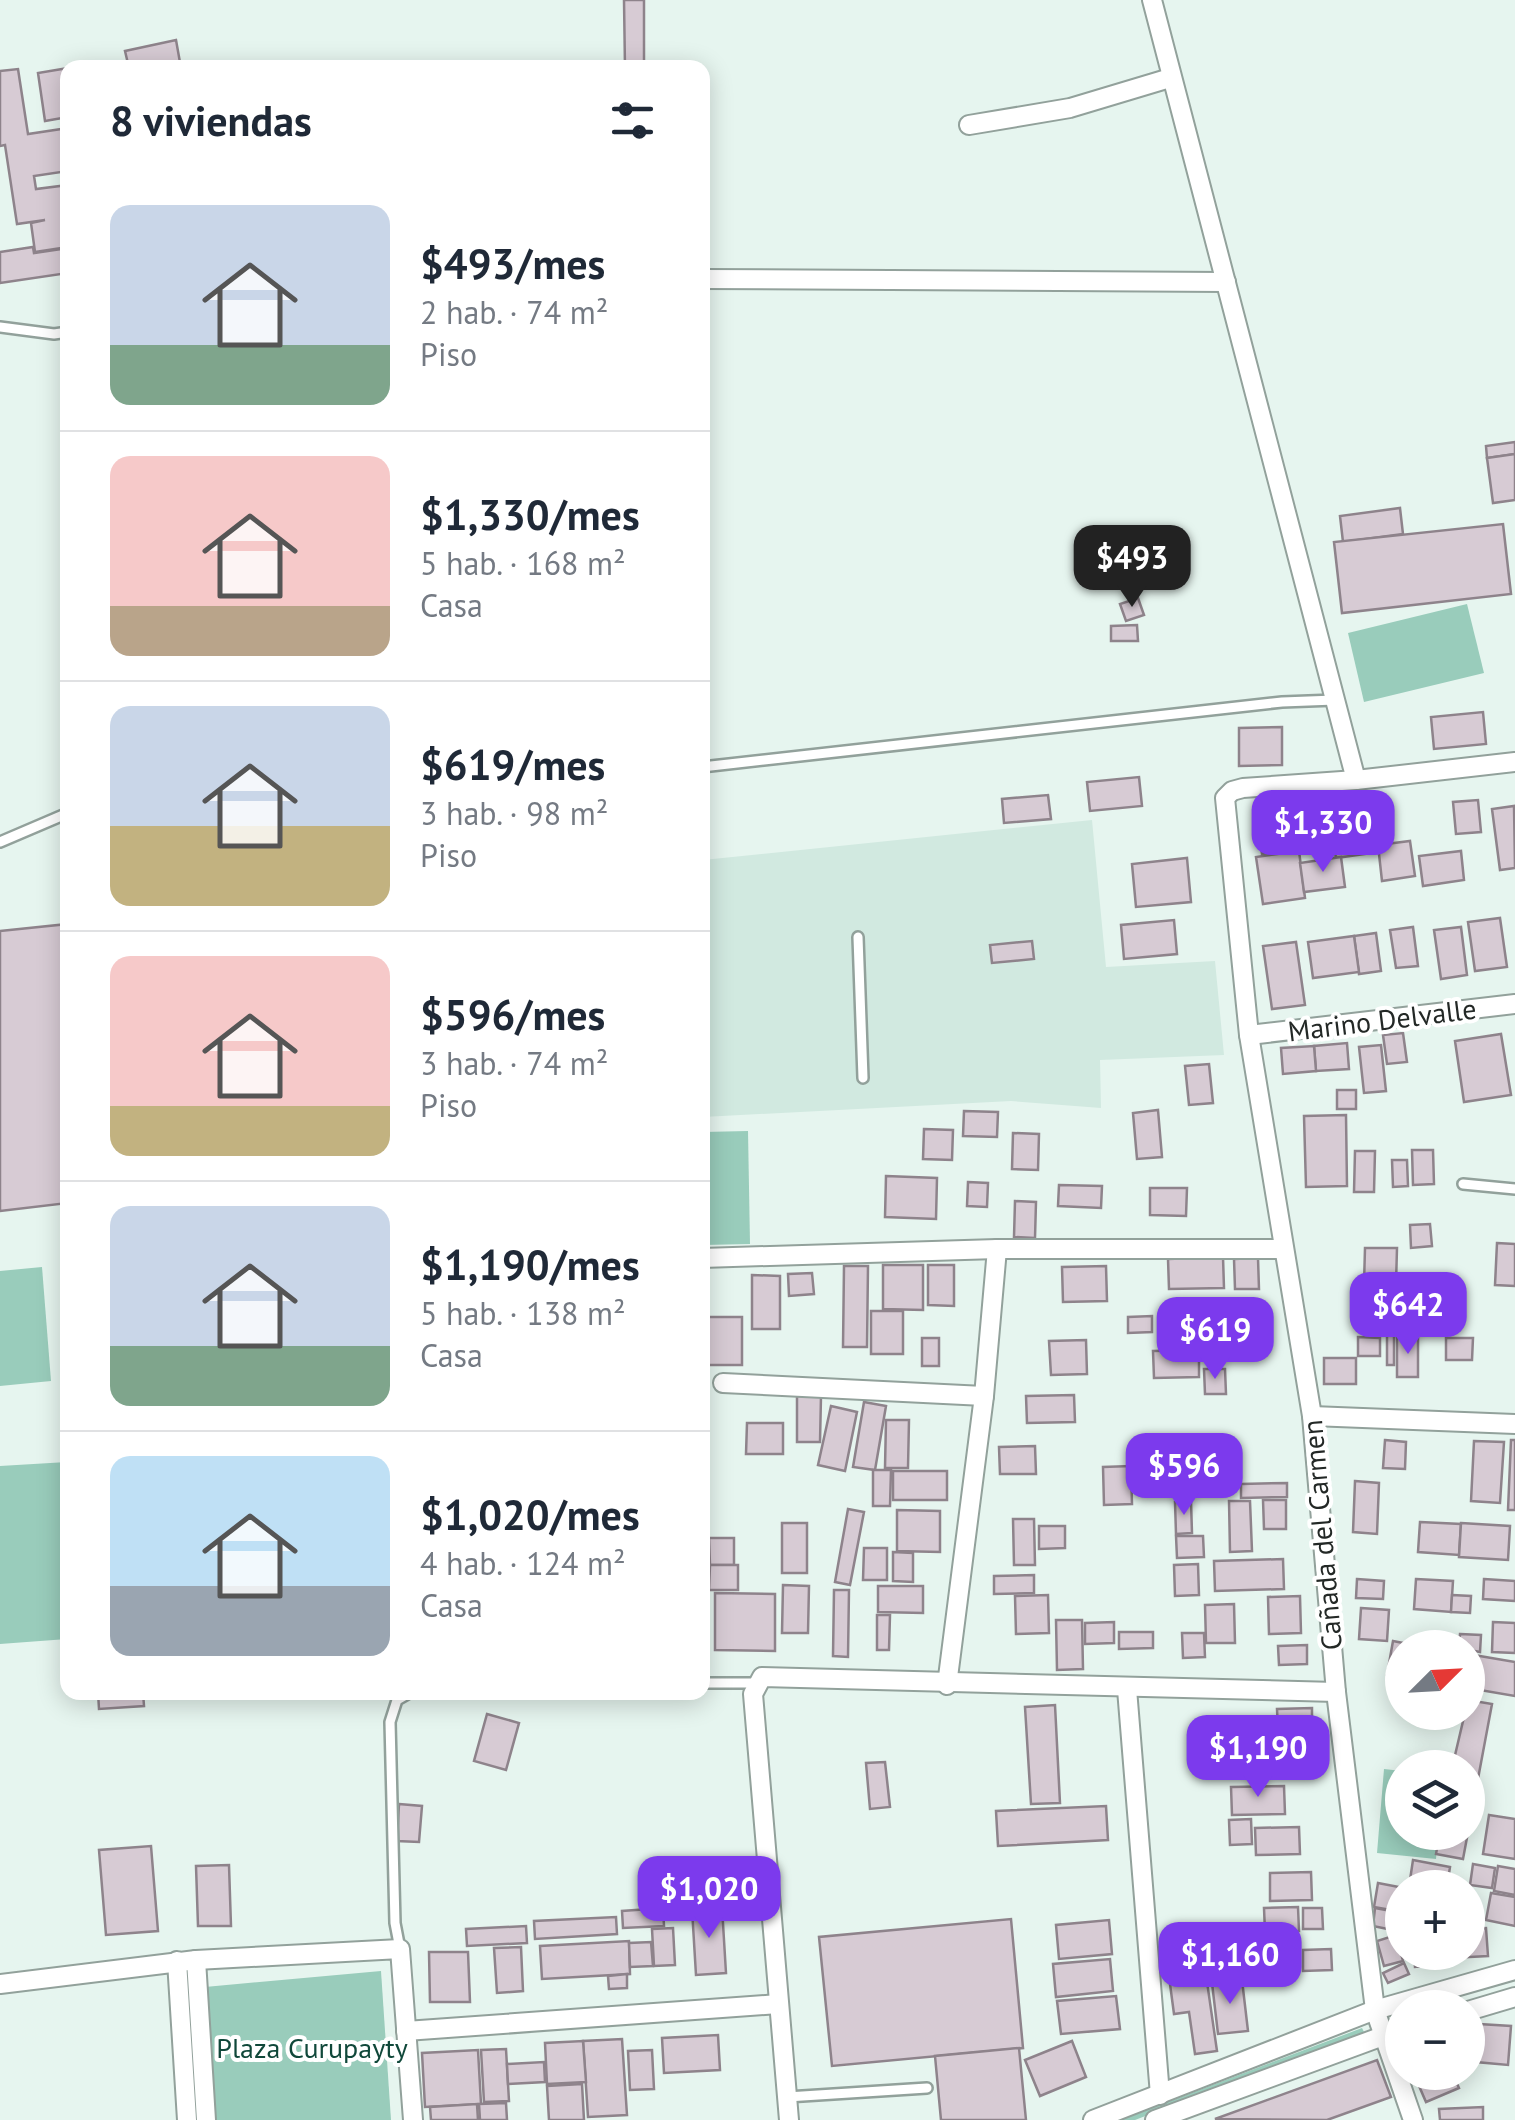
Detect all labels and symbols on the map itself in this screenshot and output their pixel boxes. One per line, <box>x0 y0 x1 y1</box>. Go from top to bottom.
pin: $493 <box>1073 525 1191 610</box>
pin: $1,330 <box>1242 790 1404 875</box>
street label: Marino Delvalle <box>1286 990 1478 1049</box>
pin: $642 <box>1349 1272 1467 1357</box>
pin: $619 <box>1156 1297 1274 1382</box>
street label: Cañada del Carmen <box>1293 1418 1350 1652</box>
pin: $596 <box>1125 1433 1243 1518</box>
north arrow <box>1385 1630 1485 1730</box>
pin: $1,190 <box>1177 1715 1339 1800</box>
pin: $1,020 <box>628 1856 790 1941</box>
pin: $1,160 <box>1149 1922 1311 2007</box>
park label: Plaza Curupayty <box>216 2029 408 2066</box>

